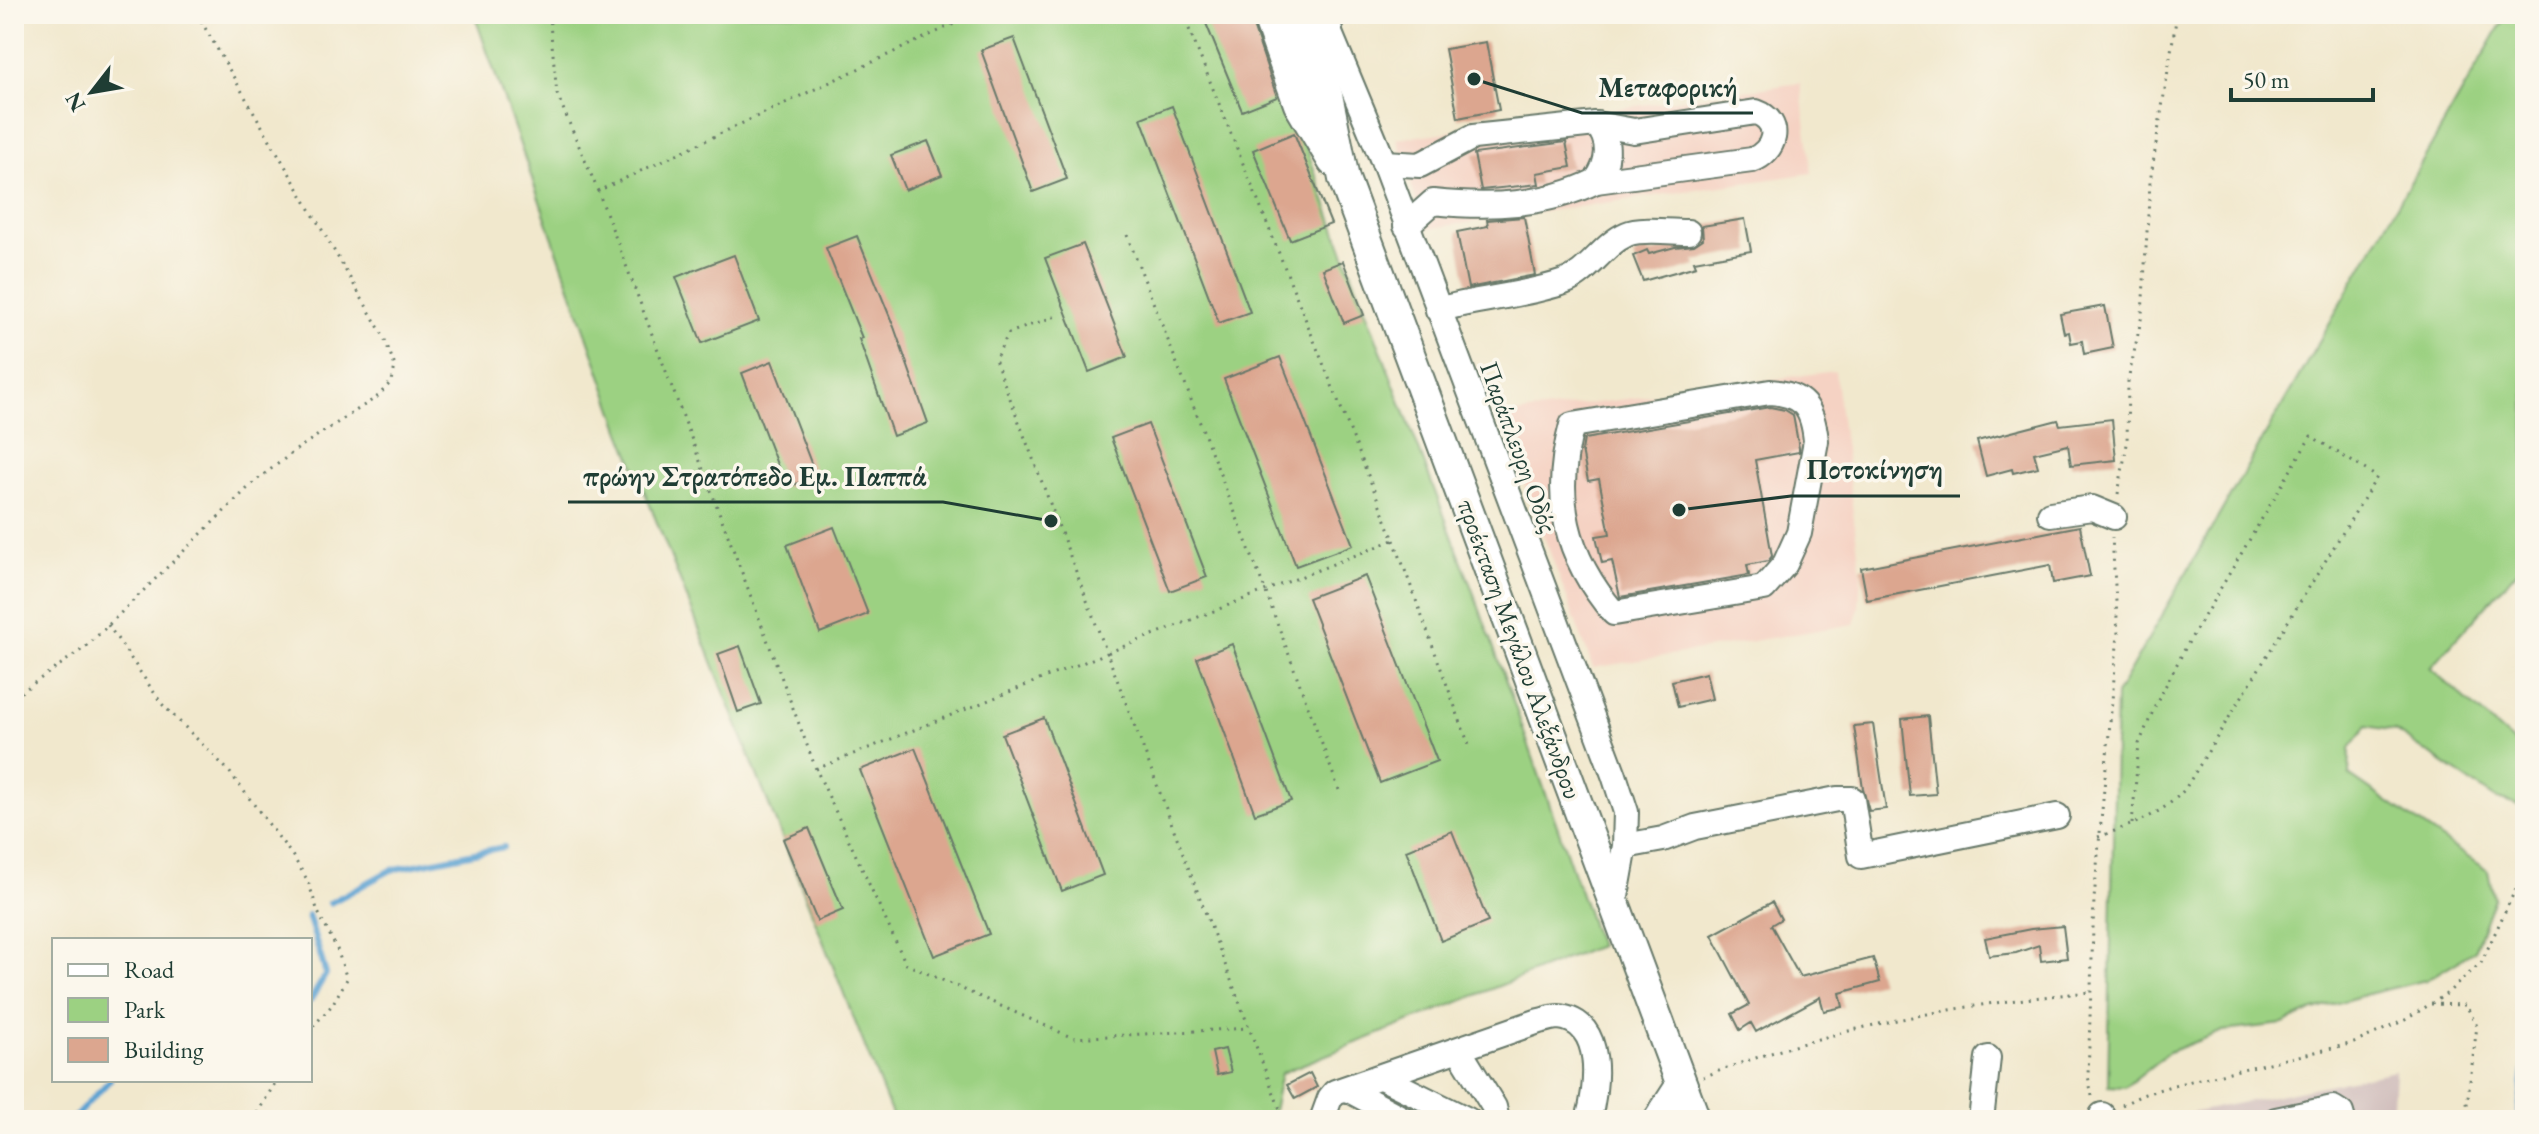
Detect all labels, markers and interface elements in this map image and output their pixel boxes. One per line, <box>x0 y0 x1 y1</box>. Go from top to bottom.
north arrow <box>52 52 132 132</box>
scale bar <box>2231 52 2373 102</box>
callout: Μεταφορική <box>1582 61 1753 113</box>
text: 50 m <box>2243 64 2290 95</box>
text: Μεταφορική <box>1598 69 1738 105</box>
text: N <box>58 87 92 117</box>
street label: Παράπλευρη Οδός <box>1472 357 1566 537</box>
callout: Ποτοκίνηση <box>1791 444 1960 496</box>
callout: πρώην Στρατόπεδο Εμ. Παππά <box>568 450 943 502</box>
text: Ποτοκίνηση <box>1807 451 1943 487</box>
text: πρώην Στρατόπεδο Εμ. Παππά <box>582 458 927 494</box>
street label: προέκταση Μεγάλου Αλεξάνδρου <box>1450 494 1590 804</box>
legend <box>52 938 312 1082</box>
text: Road <box>124 954 175 985</box>
text: Park <box>124 994 166 1025</box>
text: Building <box>124 1034 204 1065</box>

